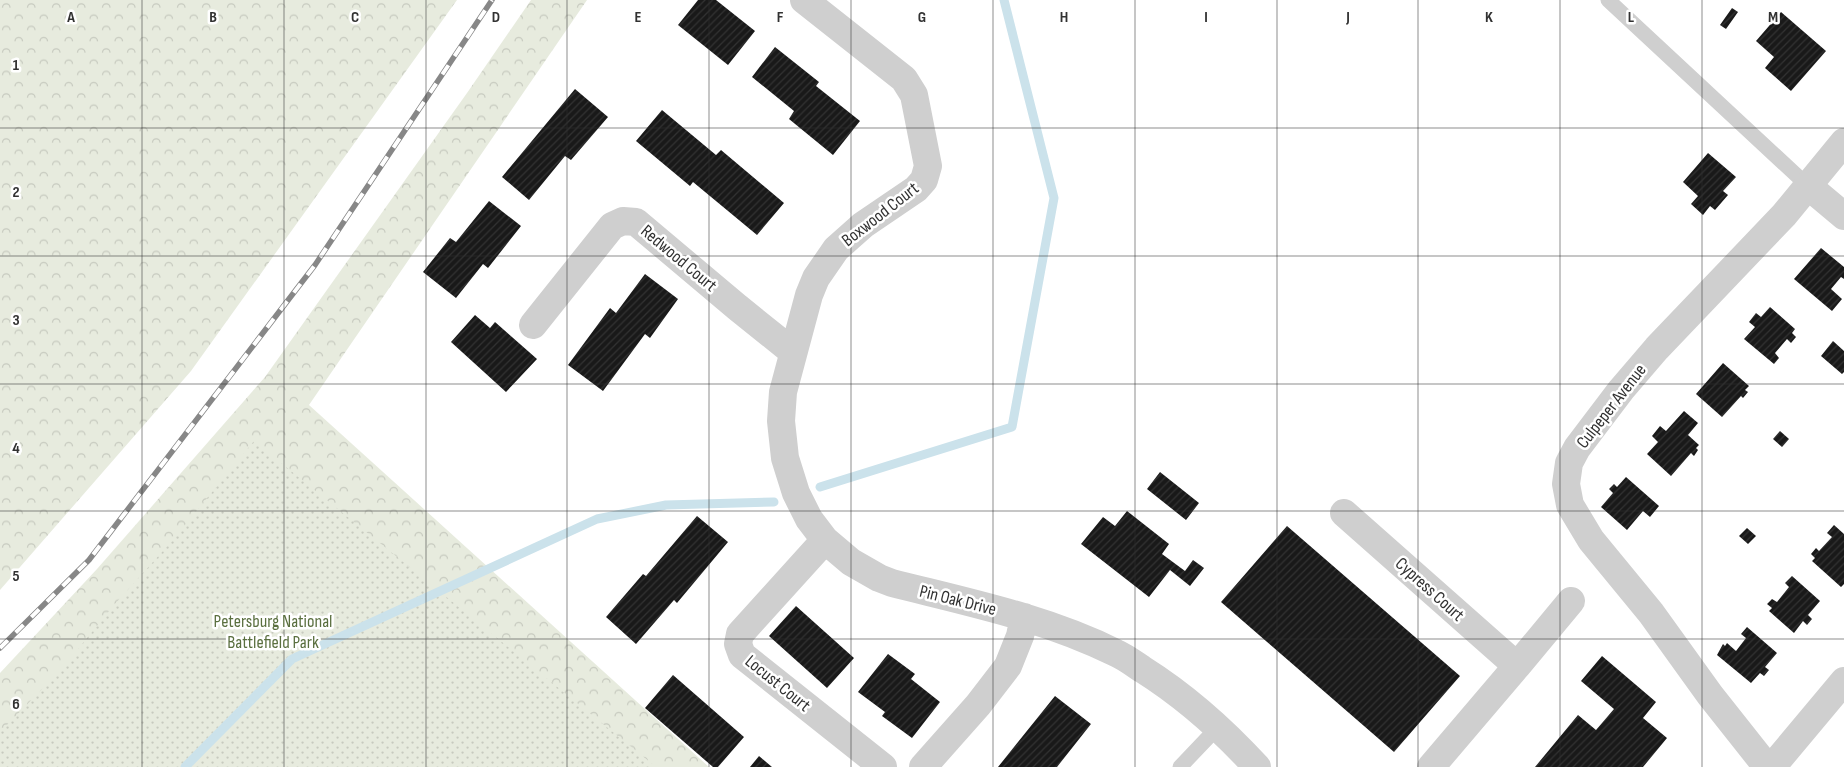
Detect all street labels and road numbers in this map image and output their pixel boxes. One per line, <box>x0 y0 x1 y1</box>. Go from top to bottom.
street label: Boxwood Court <box>838 178 923 251</box>
street label: Redwood Court <box>636 221 721 297</box>
street label: Culpeper Avenue <box>1572 360 1651 453</box>
street label: Cypress Court <box>1391 553 1469 626</box>
street label: Pin Oak Drive <box>917 581 998 620</box>
street label: Locust Court <box>741 651 815 716</box>

